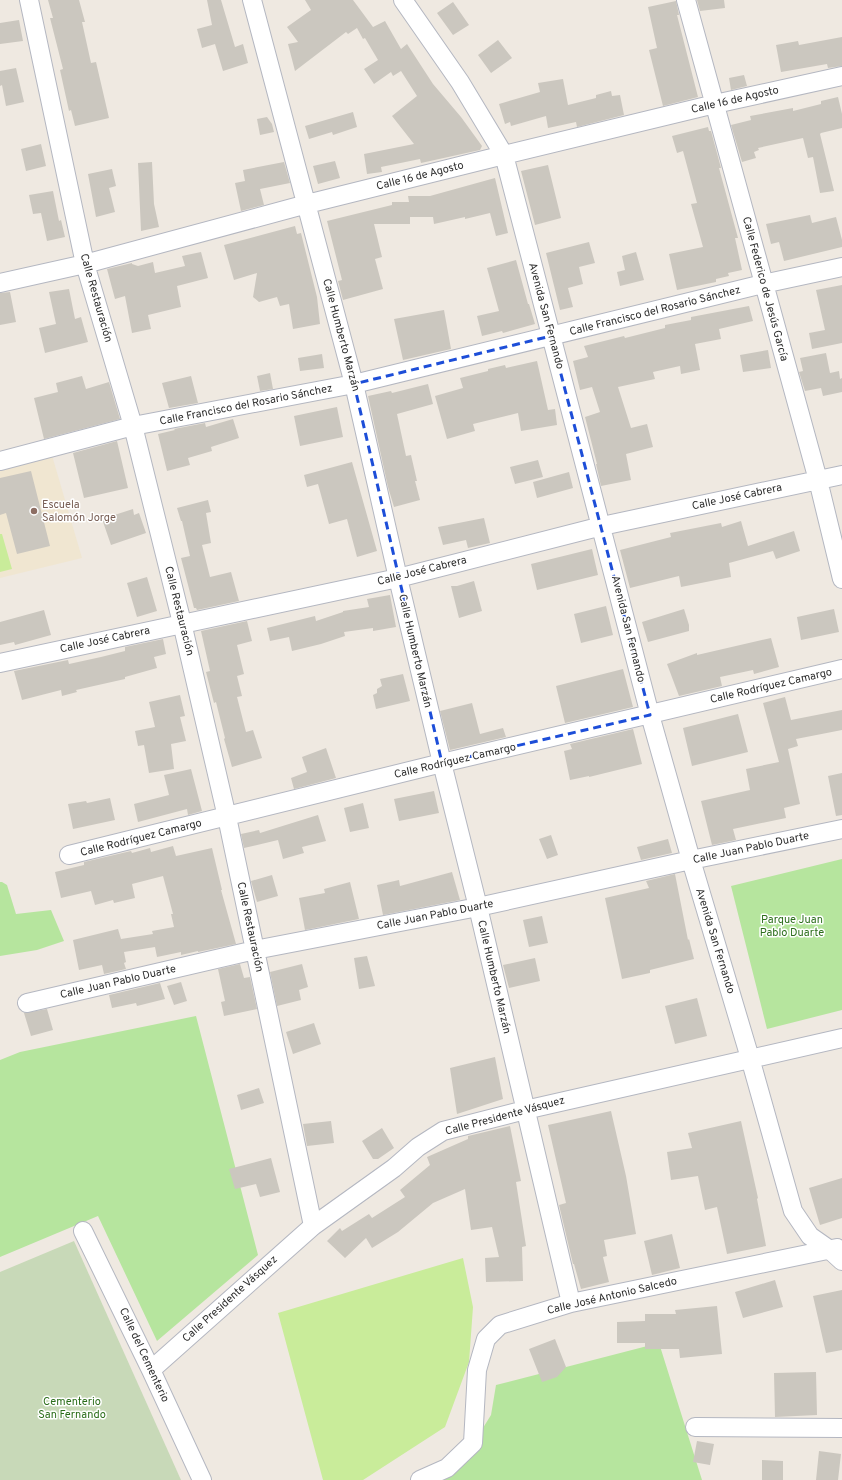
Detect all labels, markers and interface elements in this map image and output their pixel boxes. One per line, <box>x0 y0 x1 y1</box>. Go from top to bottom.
street label: Calle 16 de Agosto <box>690 83 780 117</box>
street label: Calle 16 de Agosto <box>375 158 465 194</box>
street label: Calle Federico de Jesús García <box>739 215 791 363</box>
street label: Calle Restauración <box>77 252 115 344</box>
street label: Avenida San Fernando <box>525 261 567 371</box>
street label: Calle Humberto Marzán <box>319 277 363 393</box>
street label: Calle Francisco del Rosario Sánchez <box>568 283 742 339</box>
street label: Calle Francisco del Rosario Sánchez <box>158 381 334 429</box>
street label: Calle José Cabrera <box>691 481 783 513</box>
place label: Escuela Salomón Jorge <box>42 498 116 525</box>
marker: Escuela Salomón Jorge <box>29 506 39 516</box>
street label: Calle José Cabrera <box>376 553 468 589</box>
street label: Calle Restauración <box>161 565 197 657</box>
street label: Avenida San Fernando <box>608 574 648 684</box>
street label: Calle Humberto Marzán <box>395 593 435 709</box>
street label: Calle José Cabrera <box>59 624 151 656</box>
street label: Calle Rodríguez Camargo <box>709 665 833 707</box>
street label: Calle Rodríguez Camargo <box>393 740 517 782</box>
street label: Calle Rodríguez Camargo <box>79 816 203 860</box>
street label: Calle Juan Pablo Duarte <box>692 829 811 867</box>
street label: Calle Restauración <box>234 881 266 973</box>
street label: Avenida San Fernando <box>692 886 738 996</box>
street label: Calle Juan Pablo Duarte <box>375 897 495 933</box>
park label: Parque Juan Pablo Duarte <box>760 913 824 940</box>
street label: Calle Humberto Marzán <box>474 919 514 1035</box>
street label: Calle Juan Pablo Duarte <box>59 962 177 1002</box>
street label: Calle Presidente Vásquez <box>444 1093 566 1139</box>
street label: Calle Presidente Vásquez <box>180 1253 280 1345</box>
street label: Calle José Antonio Salcedo <box>546 1274 678 1318</box>
street label: Calle del Cementerio <box>116 1305 172 1405</box>
park label: Cementerio San Fernando <box>38 1395 106 1422</box>

